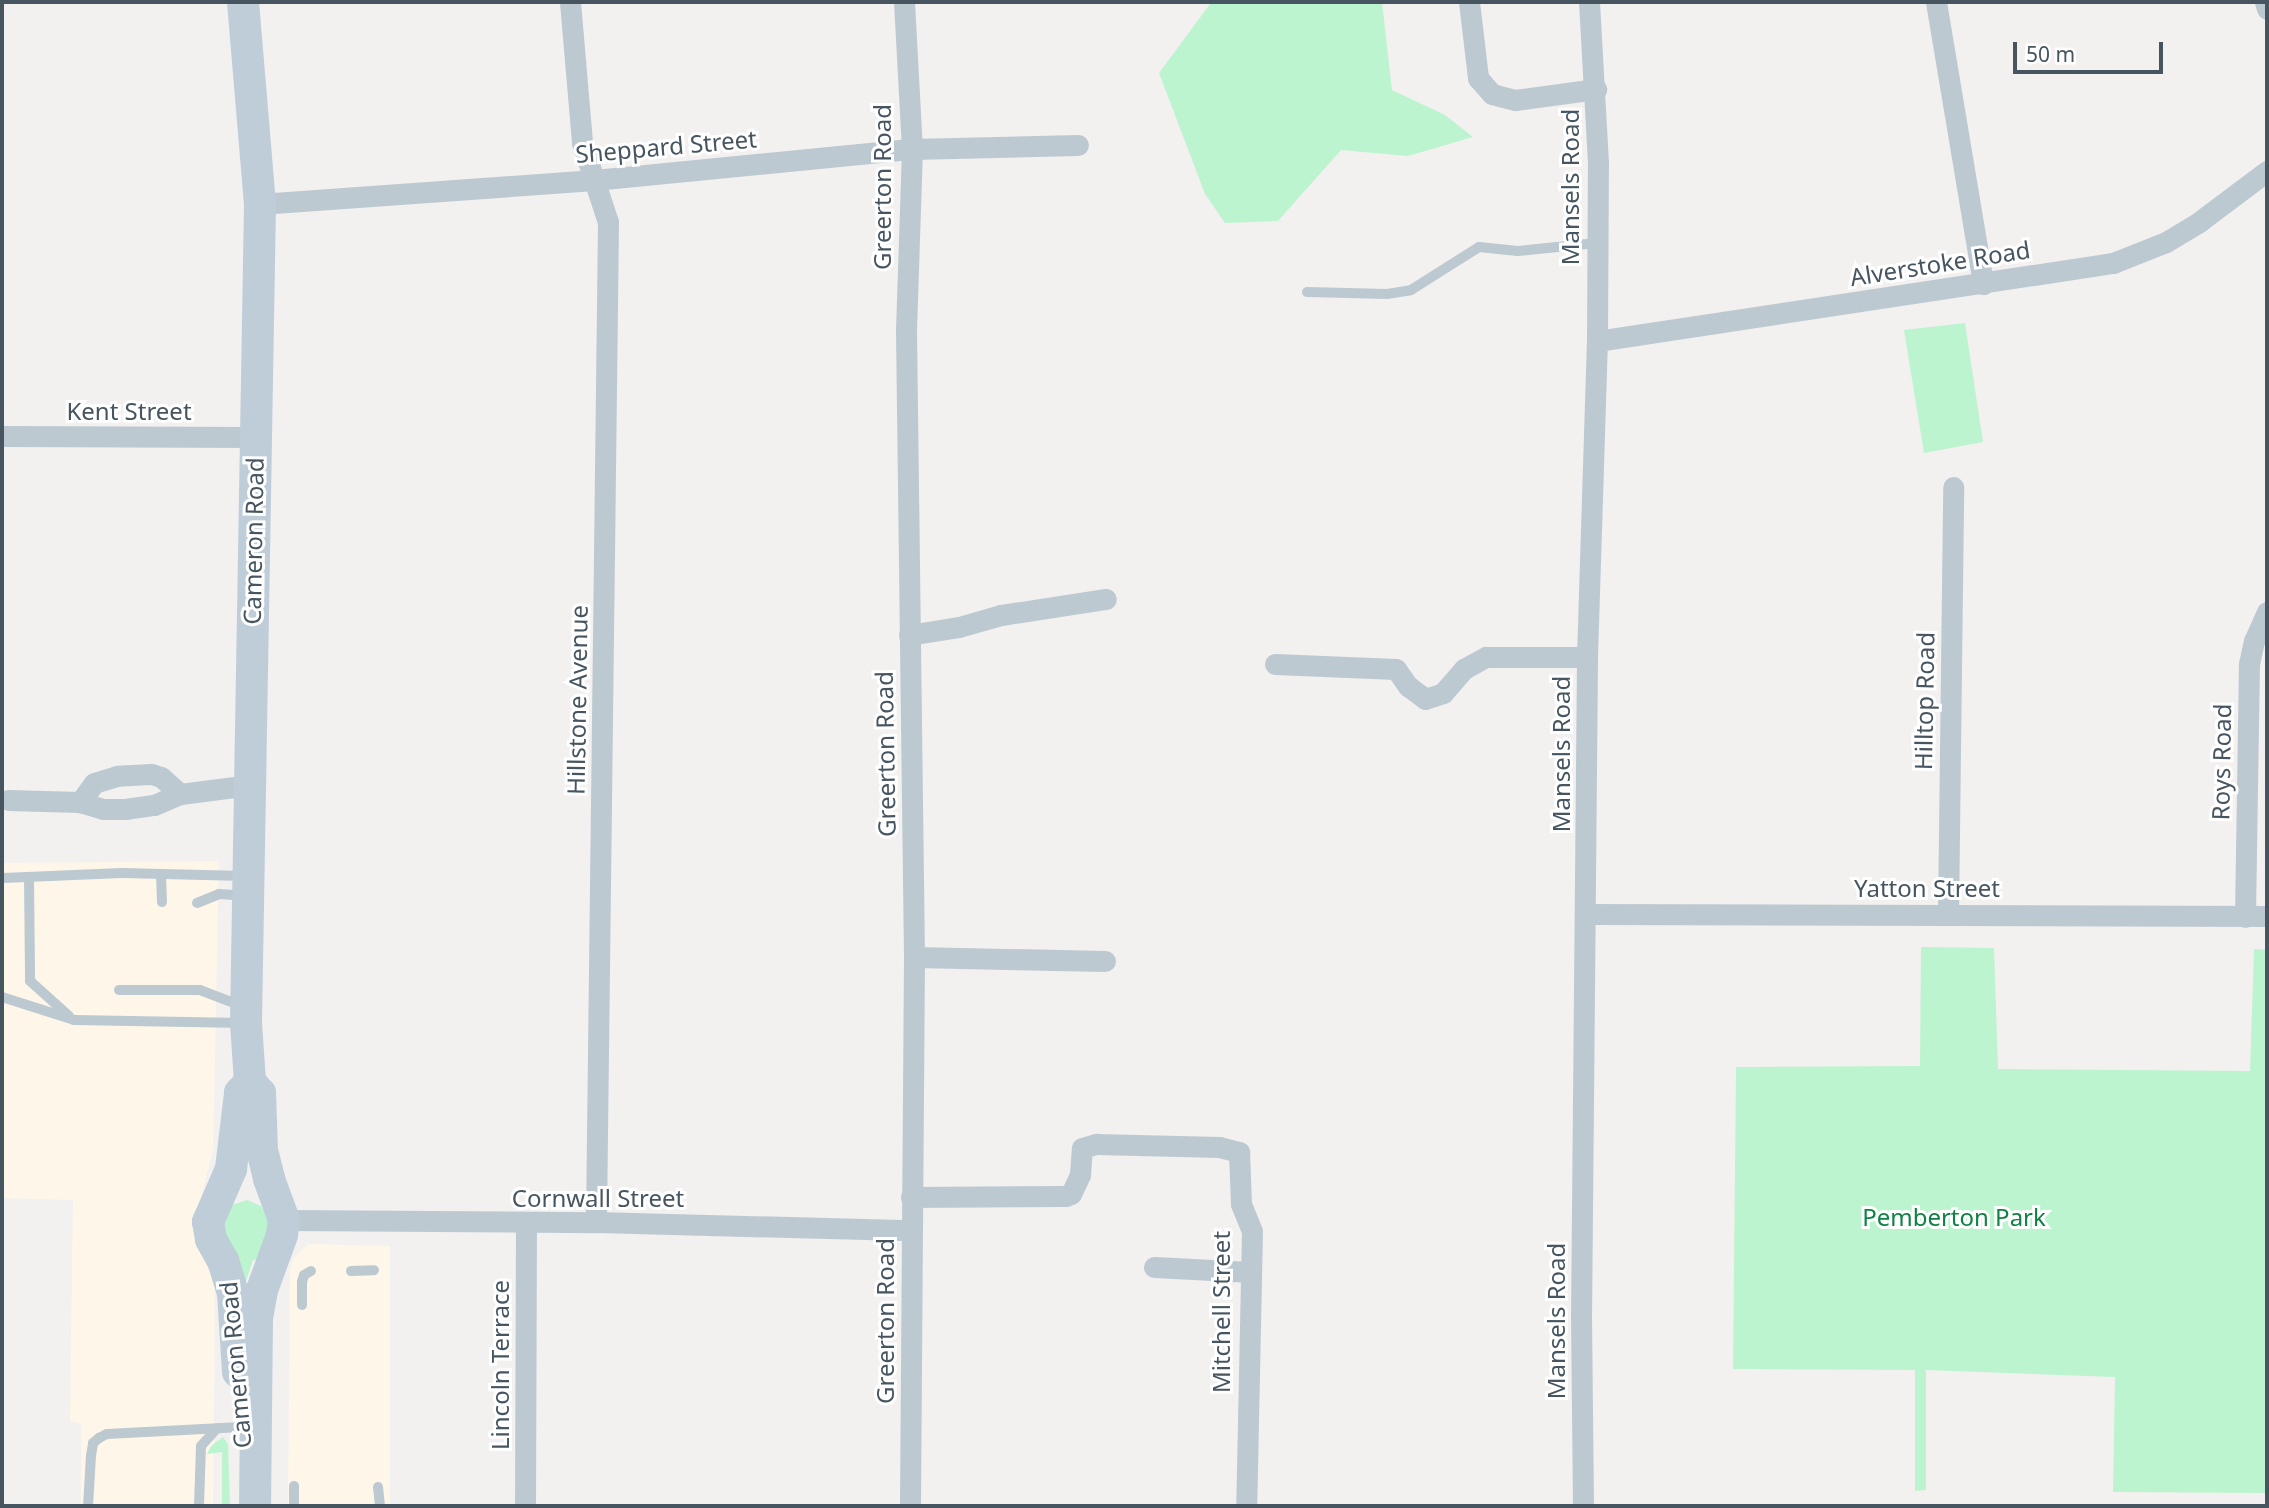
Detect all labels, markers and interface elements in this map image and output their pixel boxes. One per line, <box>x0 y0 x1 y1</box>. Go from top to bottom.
scale bar <box>2017 28 2168 72</box>
text: 50 m <box>2026 40 2075 68</box>
street label: Greerton Road <box>868 104 896 270</box>
street label: Mansels Road <box>1556 109 1584 265</box>
street label: Sheppard Street <box>574 124 758 168</box>
street label: Alverstoke Road <box>1848 235 2032 291</box>
street label: Kent Street <box>66 397 192 425</box>
street label: Cameron Road <box>237 457 269 625</box>
street label: Hillstone Avenue <box>561 605 593 795</box>
street label: Hilltop Road <box>1908 632 1940 770</box>
street label: Greerton Road <box>869 671 901 837</box>
street label: Mansels Road <box>1547 676 1575 832</box>
street label: Roys Road <box>2206 703 2236 821</box>
street label: Yatton Street <box>1854 874 2000 902</box>
street label: Cornwall Street <box>512 1184 684 1212</box>
park label: Pemberton Park <box>1862 1203 2046 1231</box>
street label: Mitchell Street <box>1207 1231 1235 1393</box>
street label: Greerton Road <box>871 1238 899 1404</box>
street label: Mansels Road <box>1542 1243 1570 1399</box>
street label: Cameron Road <box>213 1280 257 1450</box>
street label: Lincoln Terrace <box>486 1280 514 1450</box>

